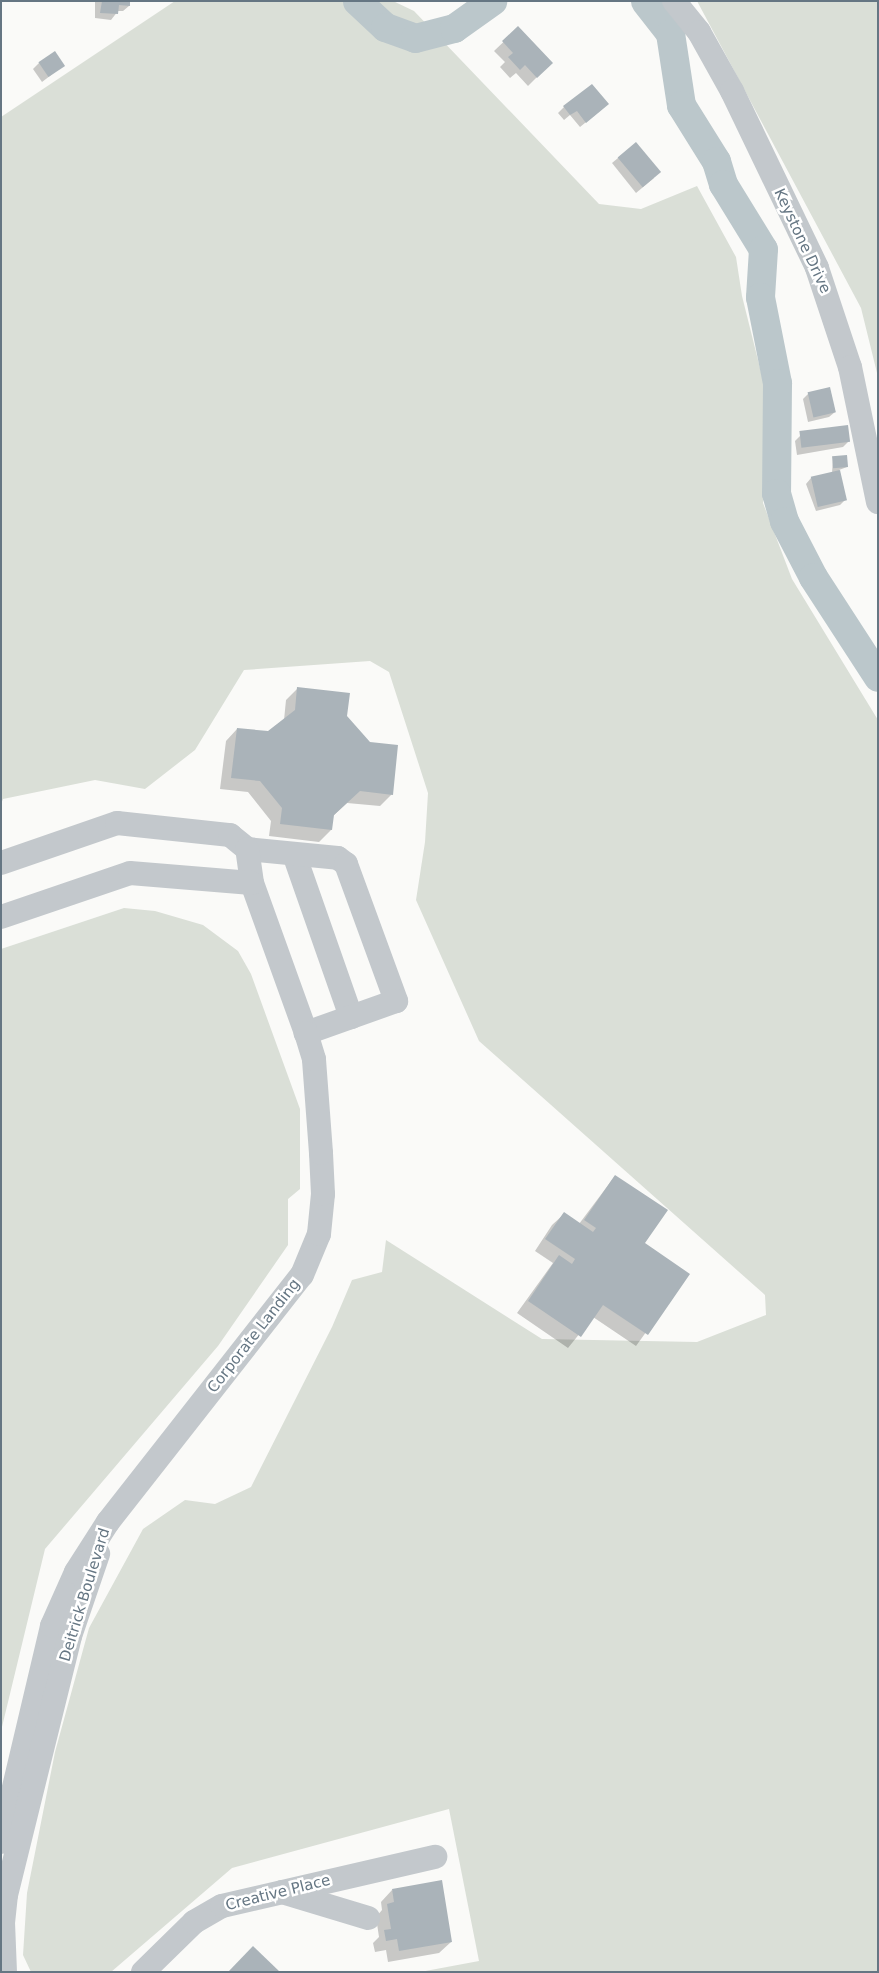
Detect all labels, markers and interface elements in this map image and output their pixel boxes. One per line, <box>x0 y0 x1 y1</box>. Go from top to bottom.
street label: Keystone Drive <box>770 186 834 296</box>
street label: Corporate Landing <box>204 1275 304 1397</box>
street label: Deitrick Boulevard <box>56 1526 114 1664</box>
street label: Creative Place <box>224 1871 332 1915</box>

